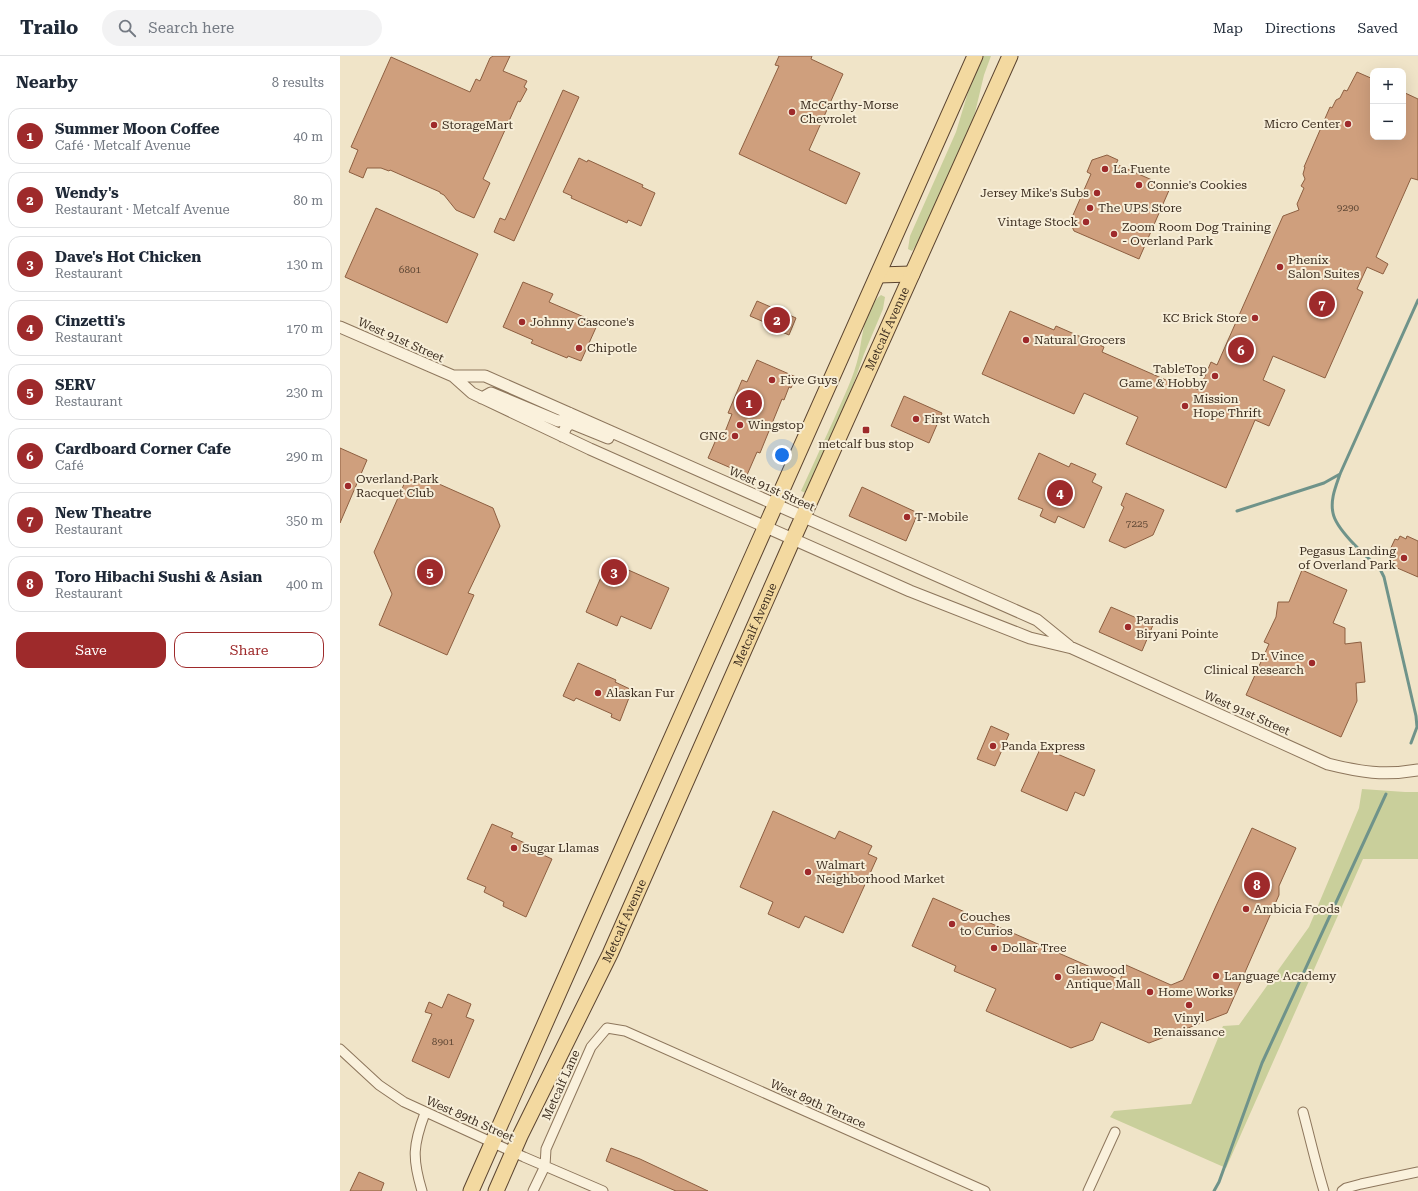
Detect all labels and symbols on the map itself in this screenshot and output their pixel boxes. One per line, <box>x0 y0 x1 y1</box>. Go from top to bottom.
place label: McCarthy-Morse Chevrolet <box>800 98 899 126</box>
marker: McCarthy-Morse Chevrolet <box>787 107 797 117</box>
place label: Micro Center <box>1264 117 1340 131</box>
place label: StorageMart <box>442 118 513 132</box>
marker: Micro Center <box>1343 119 1353 129</box>
marker: StorageMart <box>429 120 439 130</box>
place label: La Fuente <box>1113 162 1170 176</box>
marker: La Fuente <box>1100 164 1110 174</box>
place label: Connie's Cookies <box>1147 178 1247 192</box>
marker: Connie's Cookies <box>1134 180 1144 190</box>
place label: Jersey Mike's Subs <box>980 186 1089 200</box>
marker: Jersey Mike's Subs <box>1092 188 1102 198</box>
place label: The UPS Store <box>1098 201 1182 215</box>
house number: 9290 <box>1337 202 1360 213</box>
marker: The UPS Store <box>1085 203 1095 213</box>
place label: Vintage Stock <box>998 215 1078 229</box>
marker: Vintage Stock <box>1081 217 1091 227</box>
place label: Zoom Room Dog Training - Overland Park <box>1122 220 1271 248</box>
marker: Zoom Room Dog Training - Overland Park <box>1109 229 1119 239</box>
place label: Phenix Salon Suites <box>1288 253 1360 281</box>
marker: Phenix Salon Suites <box>1275 262 1285 272</box>
house number: 6801 <box>399 264 422 275</box>
street label: Metcalf Avenue <box>863 285 912 373</box>
pin: 7 <box>1309 289 1335 319</box>
pin: 2 <box>764 305 790 335</box>
place label: KC Brick Store <box>1162 311 1247 325</box>
marker: KC Brick Store <box>1250 313 1260 323</box>
street label: West 91st Street <box>356 315 447 365</box>
place label: Johnny Cascone's <box>530 315 635 329</box>
marker: Johnny Cascone's <box>517 317 527 327</box>
place label: Natural Grocers <box>1034 333 1126 347</box>
marker: Natural Grocers <box>1021 335 1031 345</box>
pin: 6 <box>1228 335 1254 365</box>
place label: Chipotle <box>587 341 638 355</box>
marker: Chipotle <box>574 343 584 353</box>
place label: TableTop Game & Hobby <box>1119 362 1208 390</box>
marker: TableTop Game & Hobby <box>1210 371 1220 381</box>
place label: Five Guys <box>780 373 837 387</box>
marker: Five Guys <box>767 375 777 385</box>
pin: 1 <box>736 388 762 418</box>
place label: Mission Hope Thrift <box>1193 392 1262 420</box>
marker: Mission Hope Thrift <box>1180 401 1190 411</box>
place label: First Watch <box>924 412 990 426</box>
marker: First Watch <box>911 414 921 424</box>
place label: Wingstop <box>748 418 804 432</box>
marker: Wingstop <box>735 420 745 430</box>
marker: metcalf bus stop <box>861 425 871 435</box>
place label: GNC <box>700 429 727 443</box>
marker: GNC <box>730 431 740 441</box>
place label: metcalf bus stop <box>818 437 914 451</box>
your location <box>772 445 792 465</box>
street label: West 91st Street <box>727 464 818 514</box>
place label: Overland Park Racquet Club <box>356 472 439 500</box>
pin: 4 <box>1047 478 1073 508</box>
marker: Overland Park Racquet Club <box>343 481 353 491</box>
place label: T-Mobile <box>915 510 969 524</box>
marker: T-Mobile <box>902 512 912 522</box>
house number: 7225 <box>1126 518 1149 529</box>
place label: Pegasus Landing of Overland Park <box>1298 544 1396 572</box>
marker: Pegasus Landing of Overland Park <box>1399 553 1409 563</box>
pin: 5 <box>417 557 443 587</box>
pin: 3 <box>601 557 627 587</box>
street label: Metcalf Avenue <box>731 580 780 669</box>
place label: Paradis Biryani Pointe <box>1136 613 1219 641</box>
marker: Paradis Biryani Pointe <box>1123 622 1133 632</box>
place label: Dr. Vince Clinical Research <box>1204 649 1304 677</box>
marker: Dr. Vince Clinical Research <box>1307 658 1317 668</box>
place label: Alaskan Fur <box>606 686 675 700</box>
marker: Alaskan Fur <box>593 688 603 698</box>
street label: West 91st Street <box>1202 688 1293 738</box>
place label: Panda Express <box>1001 739 1085 753</box>
marker: Panda Express <box>988 741 998 751</box>
place label: Sugar Llamas <box>522 841 599 855</box>
marker: Sugar Llamas <box>509 843 519 853</box>
place label: Walmart Neighborhood Market <box>816 858 945 886</box>
marker: Walmart Neighborhood Market <box>803 867 813 877</box>
pin: 8 <box>1244 870 1270 900</box>
street label: Metcalf Avenue <box>600 877 649 965</box>
place label: Ambicia Foods <box>1254 902 1340 916</box>
marker: Ambicia Foods <box>1241 904 1251 914</box>
place label: Couches to Curios <box>960 910 1013 938</box>
marker: Couches to Curios <box>947 919 957 929</box>
place label: Dollar Tree <box>1002 941 1067 955</box>
marker: Dollar Tree <box>989 943 999 953</box>
place label: Glenwood Antique Mall <box>1066 963 1141 991</box>
place label: Language Academy <box>1224 969 1337 983</box>
marker: Language Academy <box>1211 971 1221 981</box>
marker: Glenwood Antique Mall <box>1053 972 1063 982</box>
place label: Home Works <box>1158 985 1233 999</box>
marker: Home Works <box>1145 987 1155 997</box>
marker: Vinyl Renaissance <box>1184 1000 1194 1010</box>
place label: Vinyl Renaissance <box>1153 1011 1225 1039</box>
house number: 8901 <box>432 1036 455 1047</box>
street label: Metcalf Lane <box>539 1047 583 1122</box>
street label: West 89th Terrace <box>768 1077 868 1132</box>
street label: West 89th Street <box>424 1093 517 1145</box>

